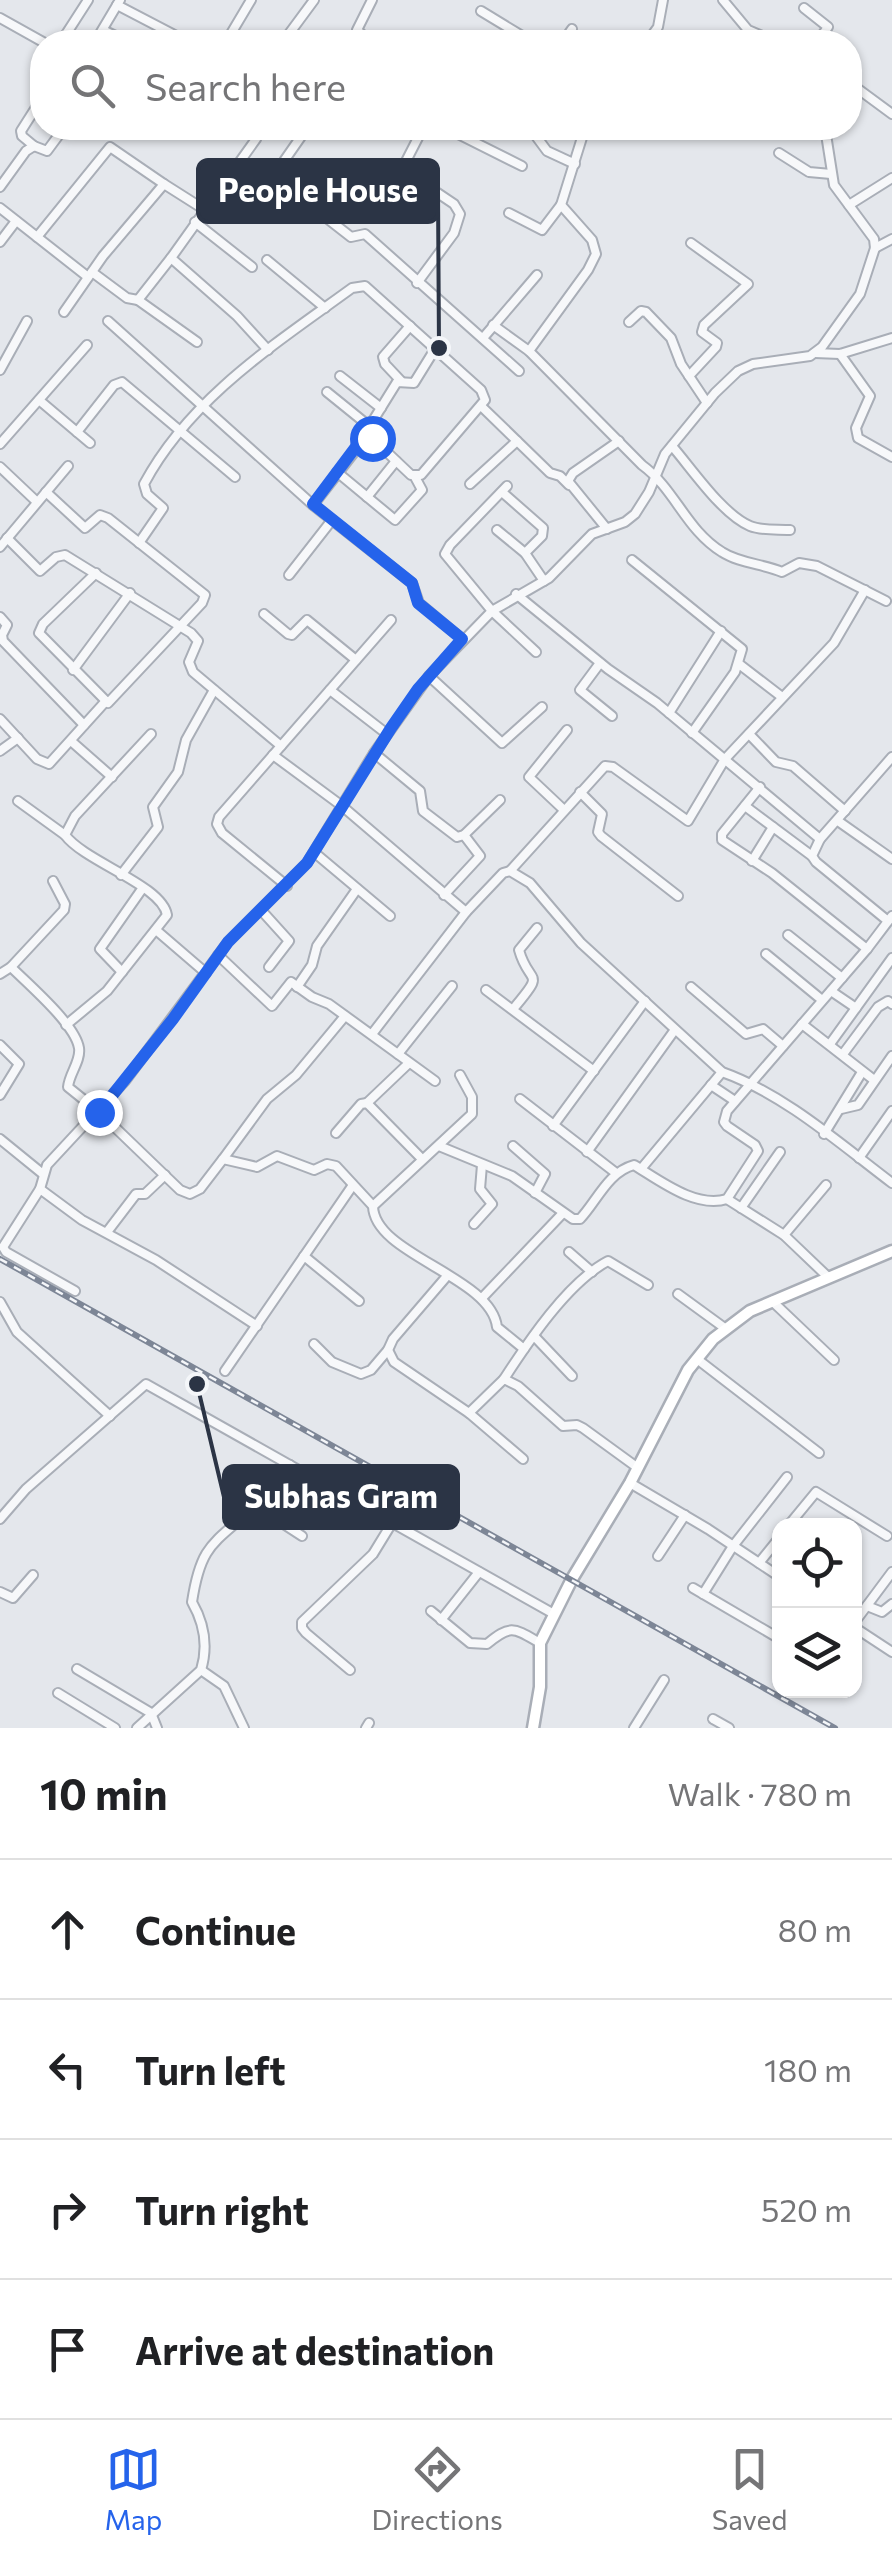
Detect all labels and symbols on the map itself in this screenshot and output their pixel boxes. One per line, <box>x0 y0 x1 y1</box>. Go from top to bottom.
callout: People House <box>198 160 438 222</box>
text: People House <box>218 169 418 209</box>
route start <box>350 416 396 462</box>
route end <box>77 1090 123 1136</box>
callout: Subhas Gram <box>224 1466 458 1528</box>
text: Subhas Gram <box>244 1475 438 1515</box>

